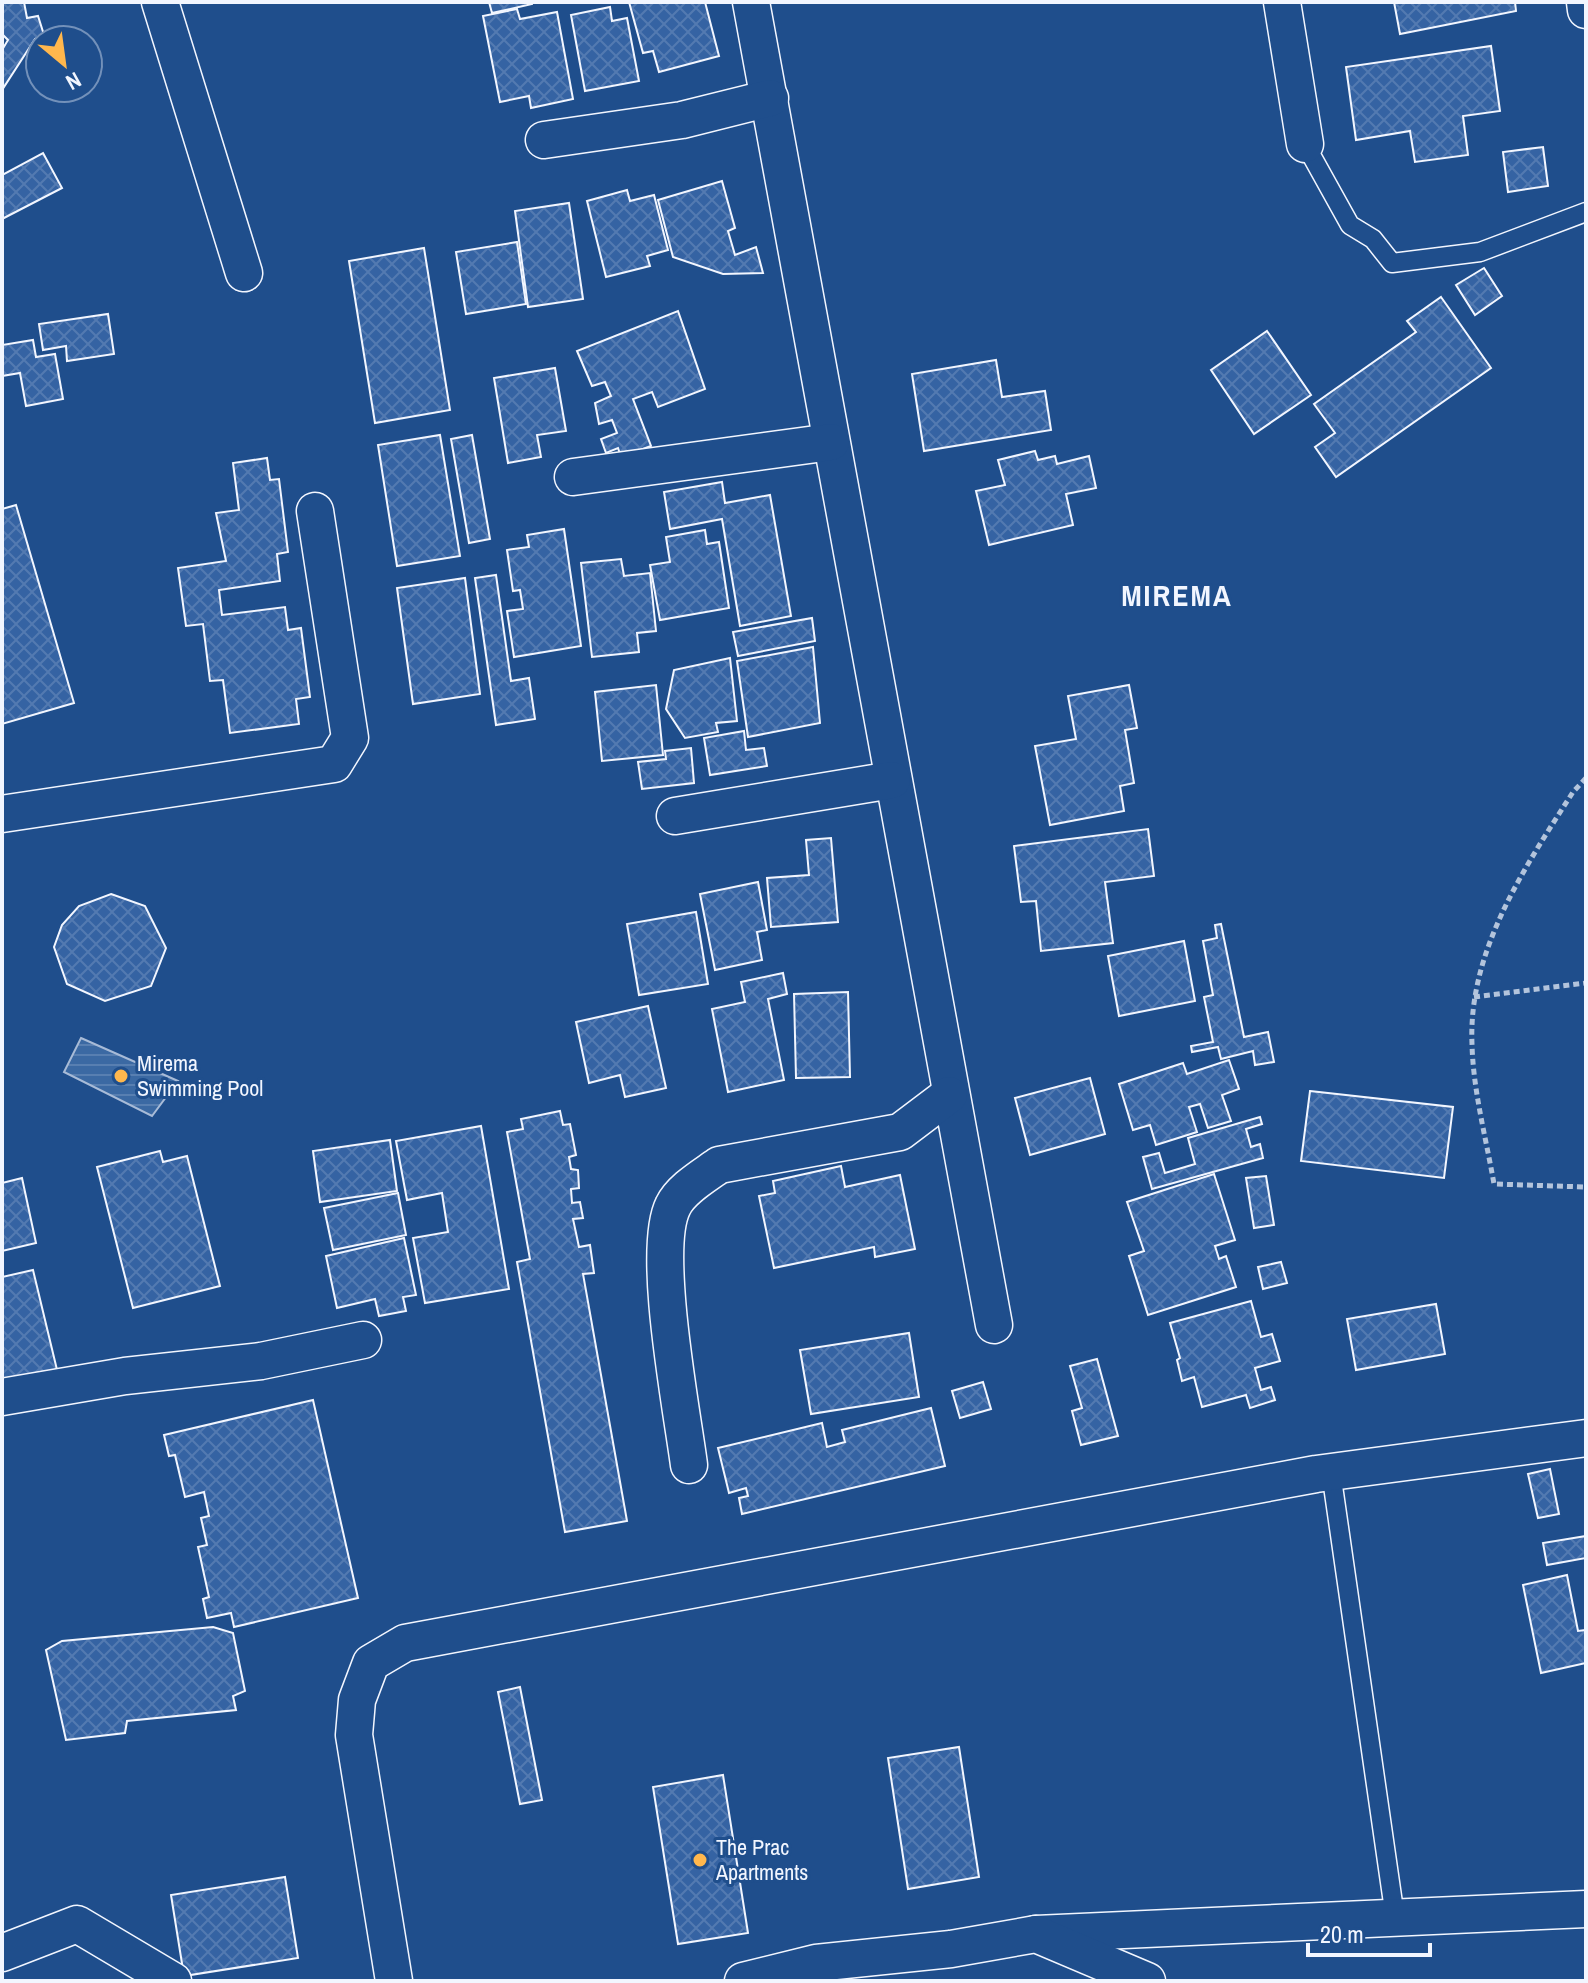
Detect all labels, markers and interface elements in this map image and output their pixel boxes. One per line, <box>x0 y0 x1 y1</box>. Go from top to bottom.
north arrow <box>24 24 104 104</box>
text: N <box>61 65 87 98</box>
district label: MIREMA <box>1121 575 1233 615</box>
place label: Mirema Swimming Pool <box>137 1048 263 1103</box>
marker: Mirema Swimming Pool <box>112 1067 130 1085</box>
place label: The Prac Apartments <box>715 1832 808 1887</box>
marker: The Prac Apartments <box>691 1851 709 1869</box>
scale bar <box>1308 1907 1430 1957</box>
text: 20 m <box>1320 1918 1364 1950</box>

